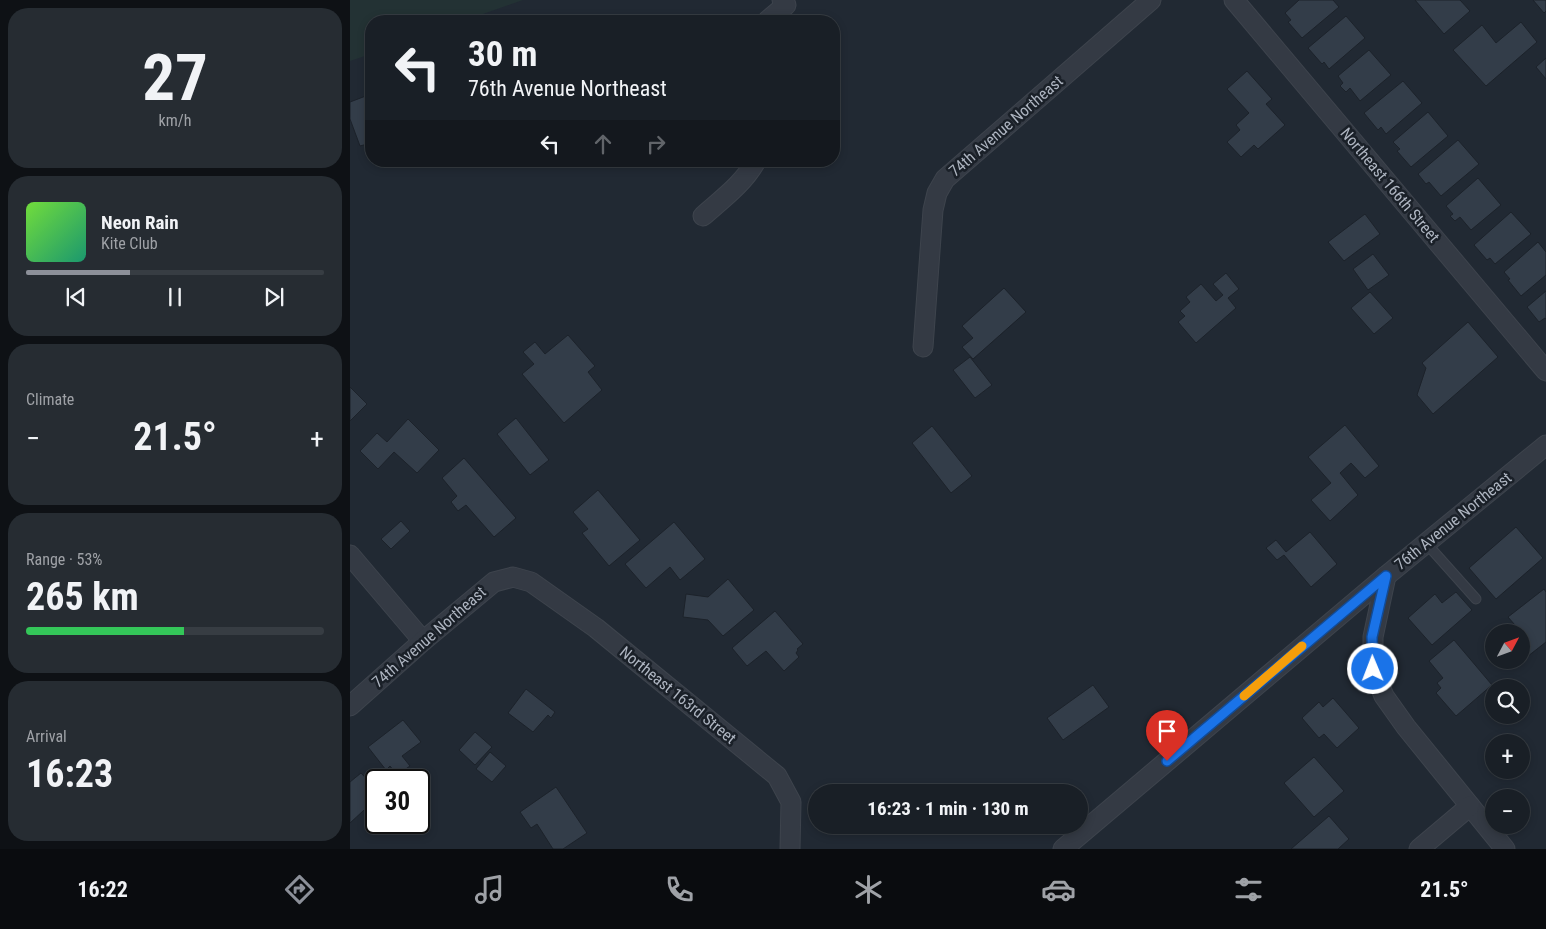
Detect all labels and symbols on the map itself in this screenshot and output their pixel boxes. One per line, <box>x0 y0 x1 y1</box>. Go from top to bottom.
street label: 74th Avenue Northeast <box>945 71 1067 181</box>
street label: Northeast 166th Street <box>1336 124 1444 246</box>
street label: 76th Avenue Northeast <box>1391 468 1515 574</box>
street label: 74th Avenue Northeast <box>368 582 490 692</box>
north arrow <box>1485 624 1530 669</box>
street label: Northeast 163rd Street <box>616 642 740 748</box>
position arrow <box>1346 642 1398 694</box>
pin <box>1146 710 1188 761</box>
speed limit sign: 30 <box>365 769 430 834</box>

